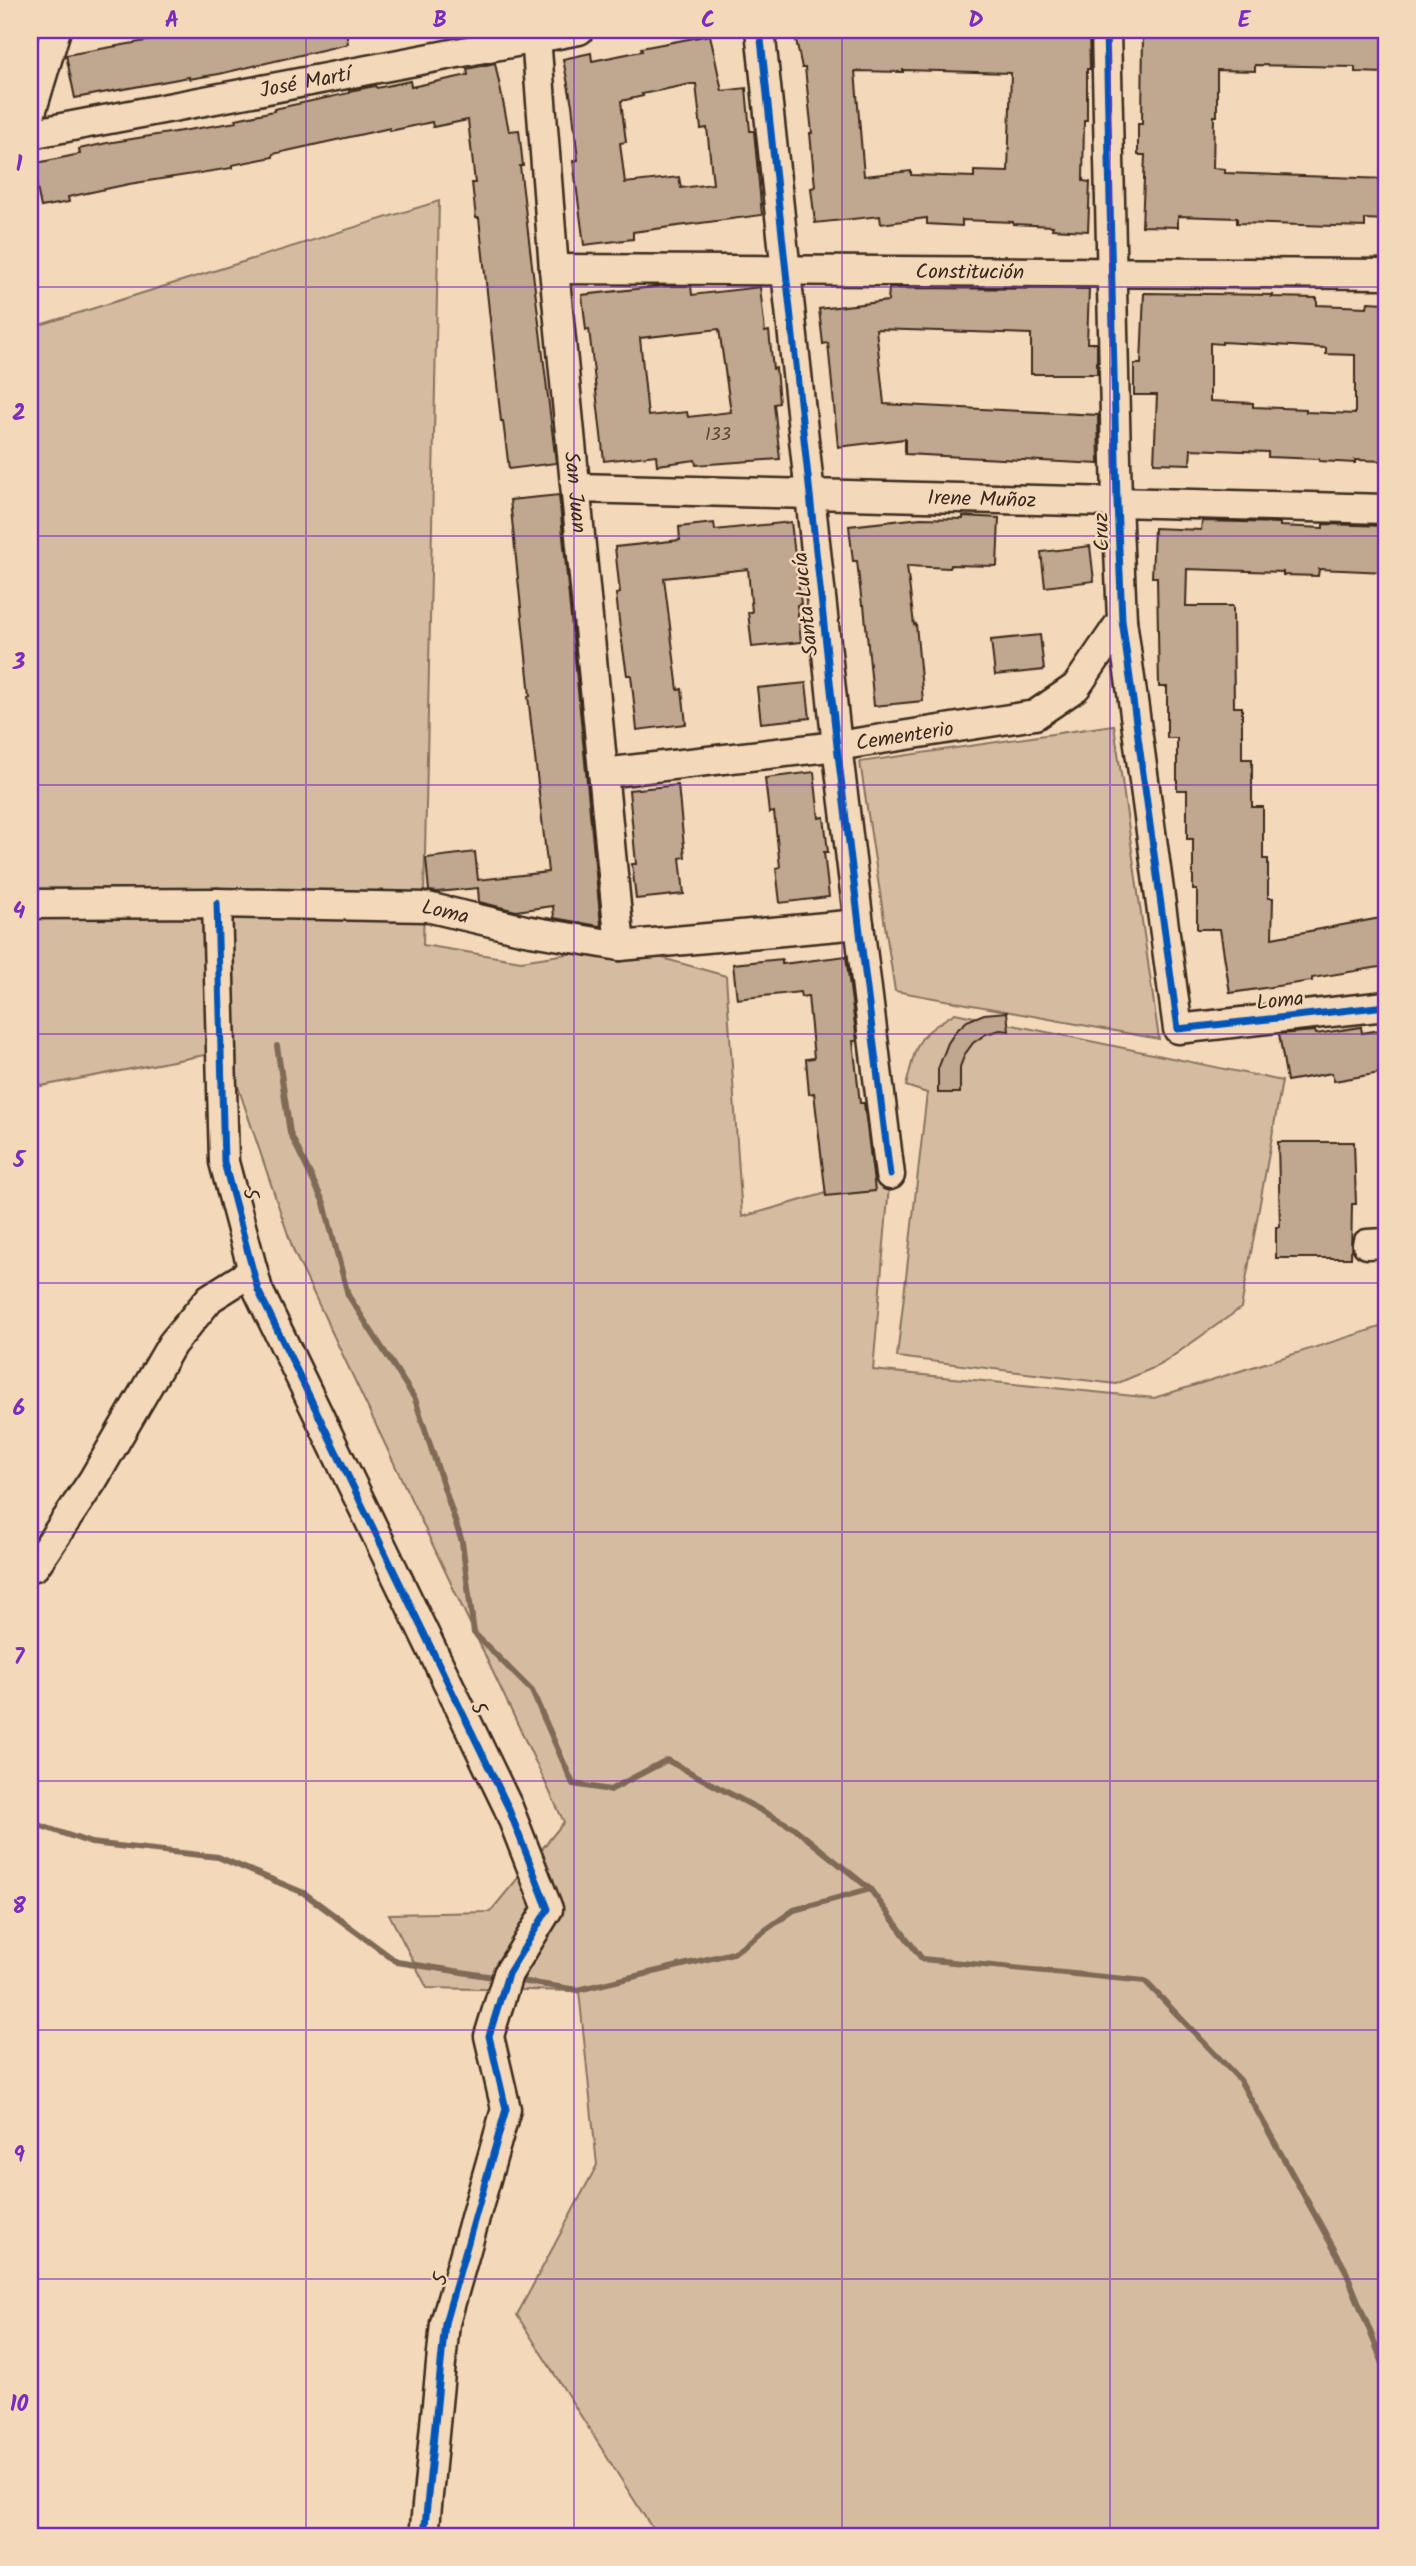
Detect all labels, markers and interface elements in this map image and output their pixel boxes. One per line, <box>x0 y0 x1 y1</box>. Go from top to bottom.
text: A <box>165 3 179 39</box>
text: B <box>433 3 447 39</box>
text: C <box>701 3 715 39</box>
text: D <box>968 3 984 39</box>
text: E <box>1238 3 1252 39</box>
street label: José Martí <box>257 58 357 108</box>
text: 1 <box>16 147 23 183</box>
street label: Constitución <box>916 256 1024 290</box>
text: 2 <box>12 396 26 432</box>
house number: 133 <box>705 421 731 450</box>
street label: San Juan <box>554 450 595 535</box>
street label: Irene Muñoz <box>927 482 1037 518</box>
street label: Cruz <box>1085 512 1120 552</box>
street label: Santa Lucía <box>785 550 828 657</box>
text: 3 <box>12 645 26 681</box>
street label: Cementerio <box>854 713 956 761</box>
street label: Loma <box>418 891 472 934</box>
text: 4 <box>13 894 26 930</box>
street label: Loma <box>1255 983 1306 1020</box>
text: 5 <box>12 1143 27 1179</box>
street label: 5 <box>232 1185 267 1206</box>
text: 6 <box>13 1391 25 1427</box>
text: 7 <box>14 1640 26 1676</box>
street label: 5 <box>460 1696 496 1723</box>
text: 8 <box>12 1889 26 1925</box>
text: 9 <box>13 2138 25 2174</box>
street label: 5 <box>424 2268 459 2289</box>
text: 10 <box>10 2387 29 2423</box>

